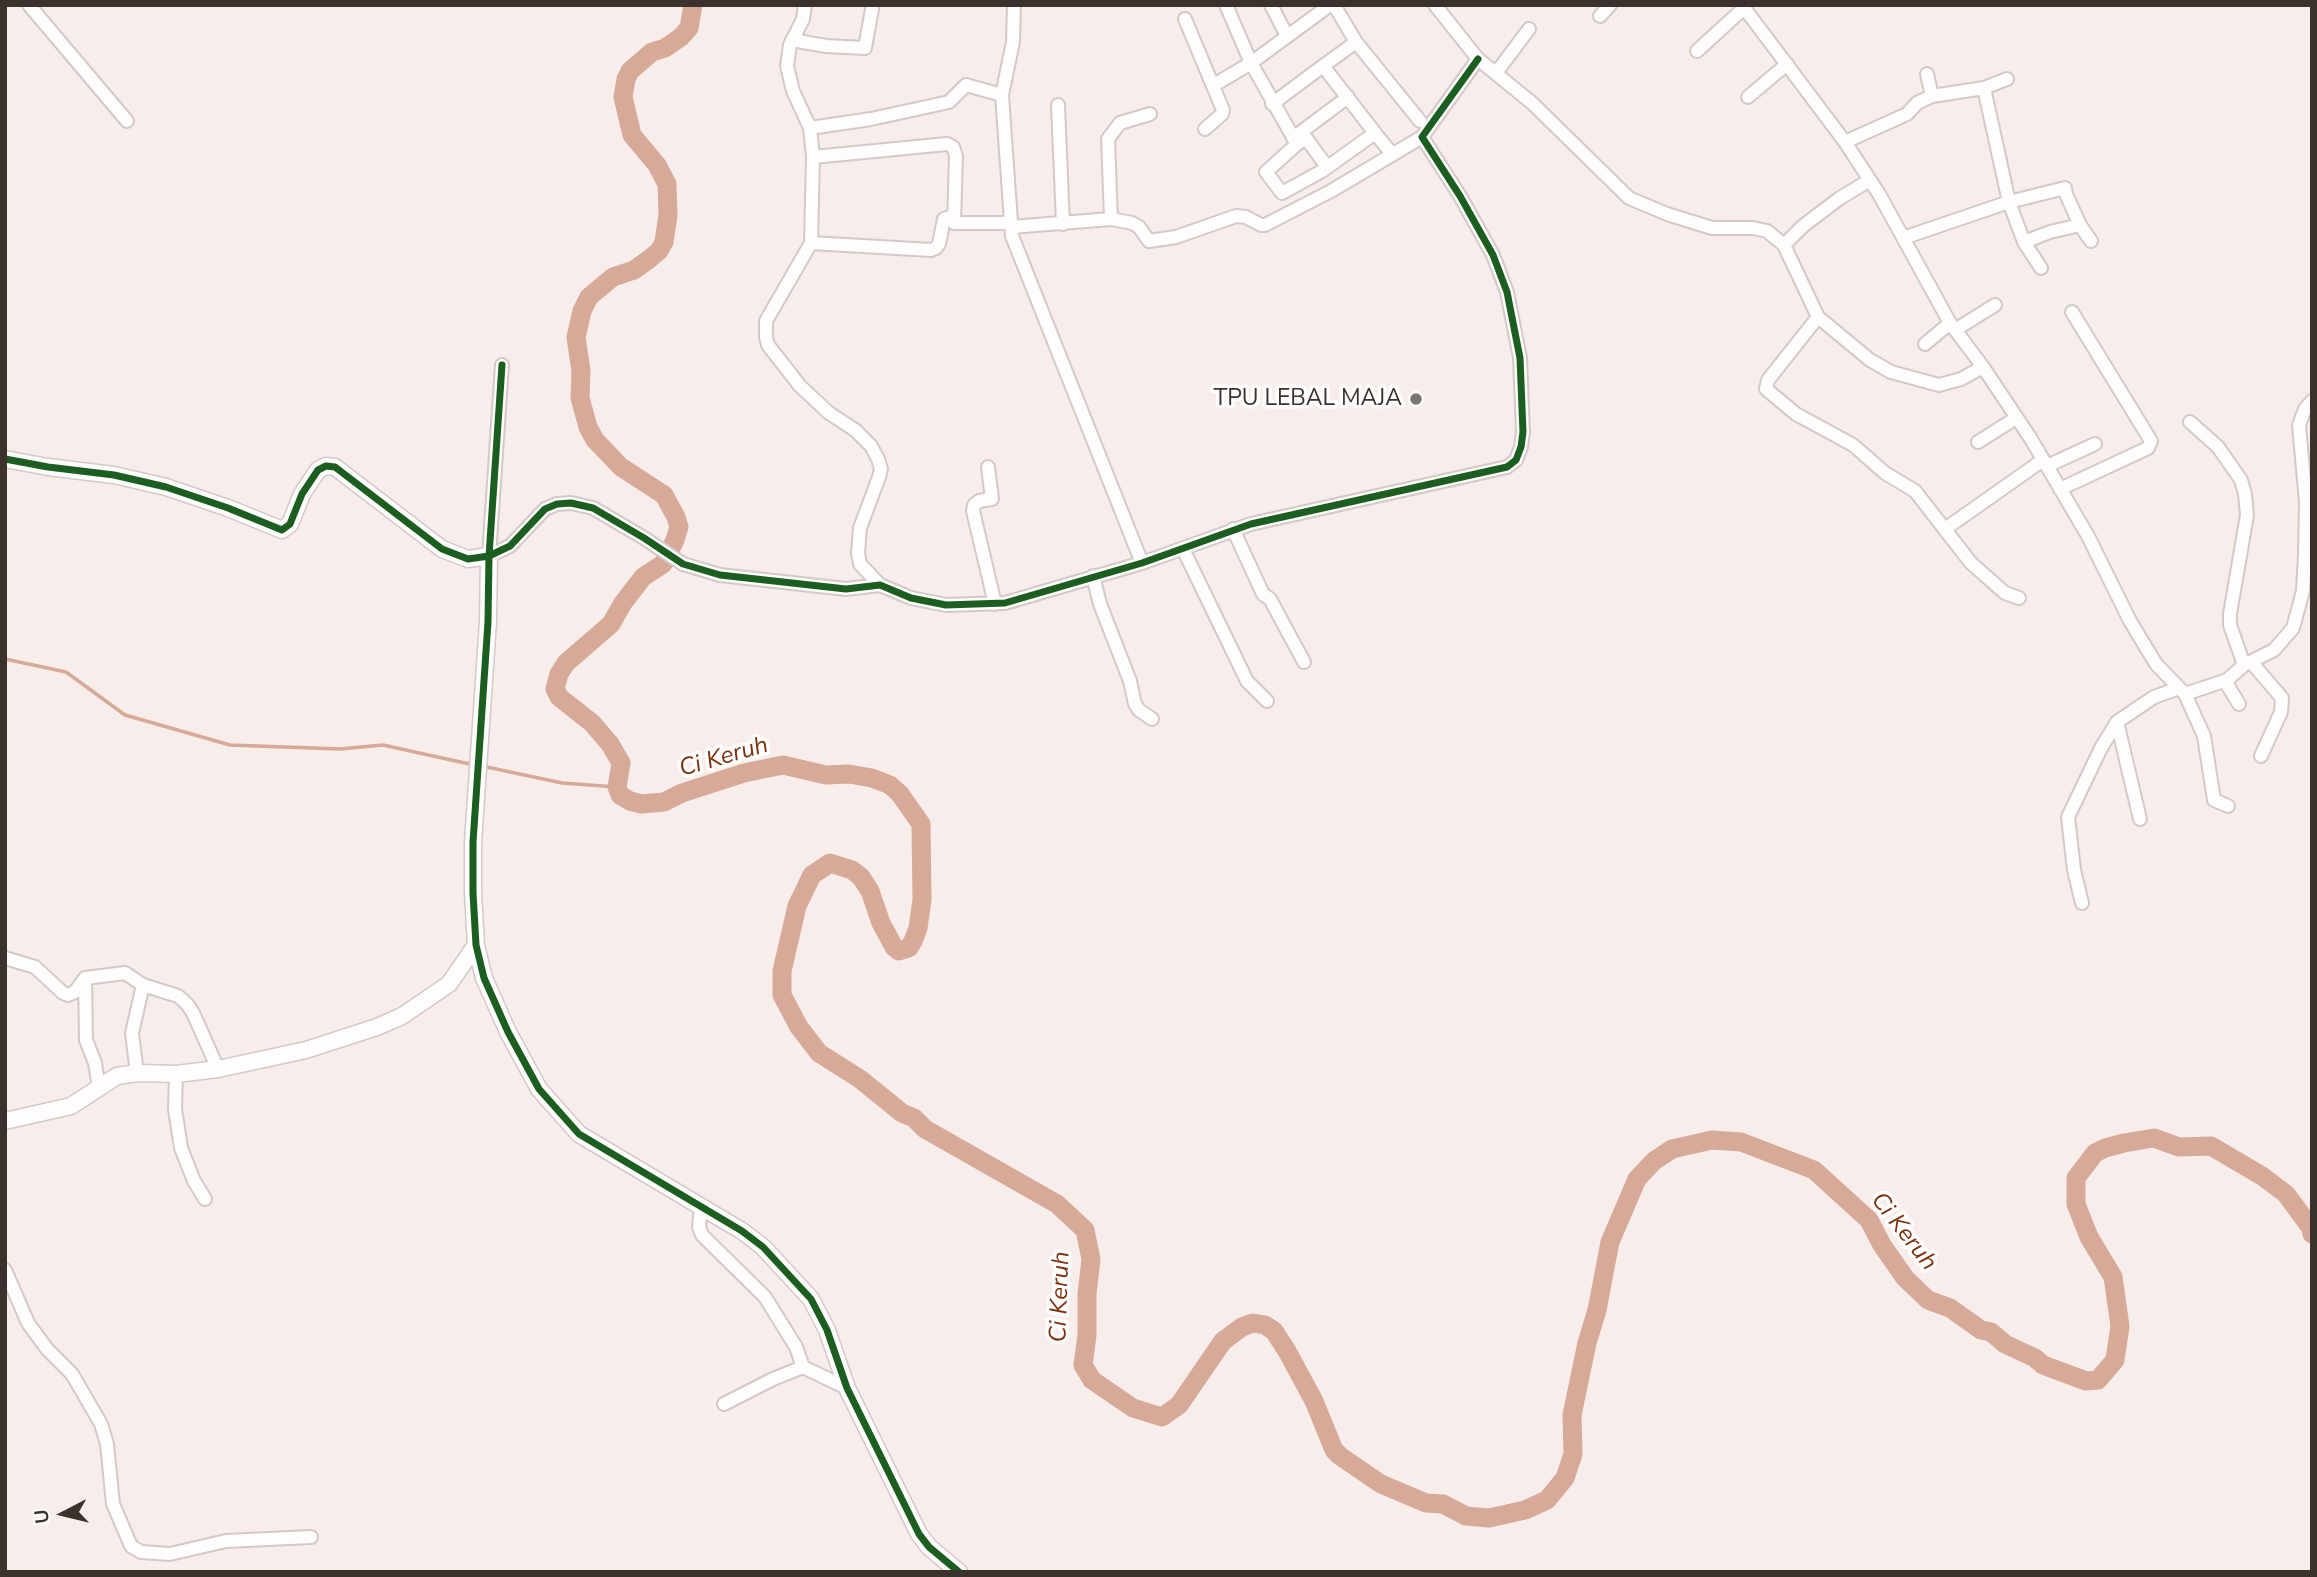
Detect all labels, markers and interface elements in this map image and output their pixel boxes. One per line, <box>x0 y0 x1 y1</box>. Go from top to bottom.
place label: TPU LEBAL MAJA <box>1213 385 1402 413</box>
marker: TPU LEBAL MAJA <box>1408 391 1424 407</box>
water label: Ci Keruh <box>676 732 772 784</box>
water label: Ci Keruh <box>1864 1187 1942 1277</box>
water label: Ci Keruh <box>1045 1251 1077 1343</box>
north arrow <box>28 1479 98 1549</box>
text: U <box>28 1508 56 1525</box>

